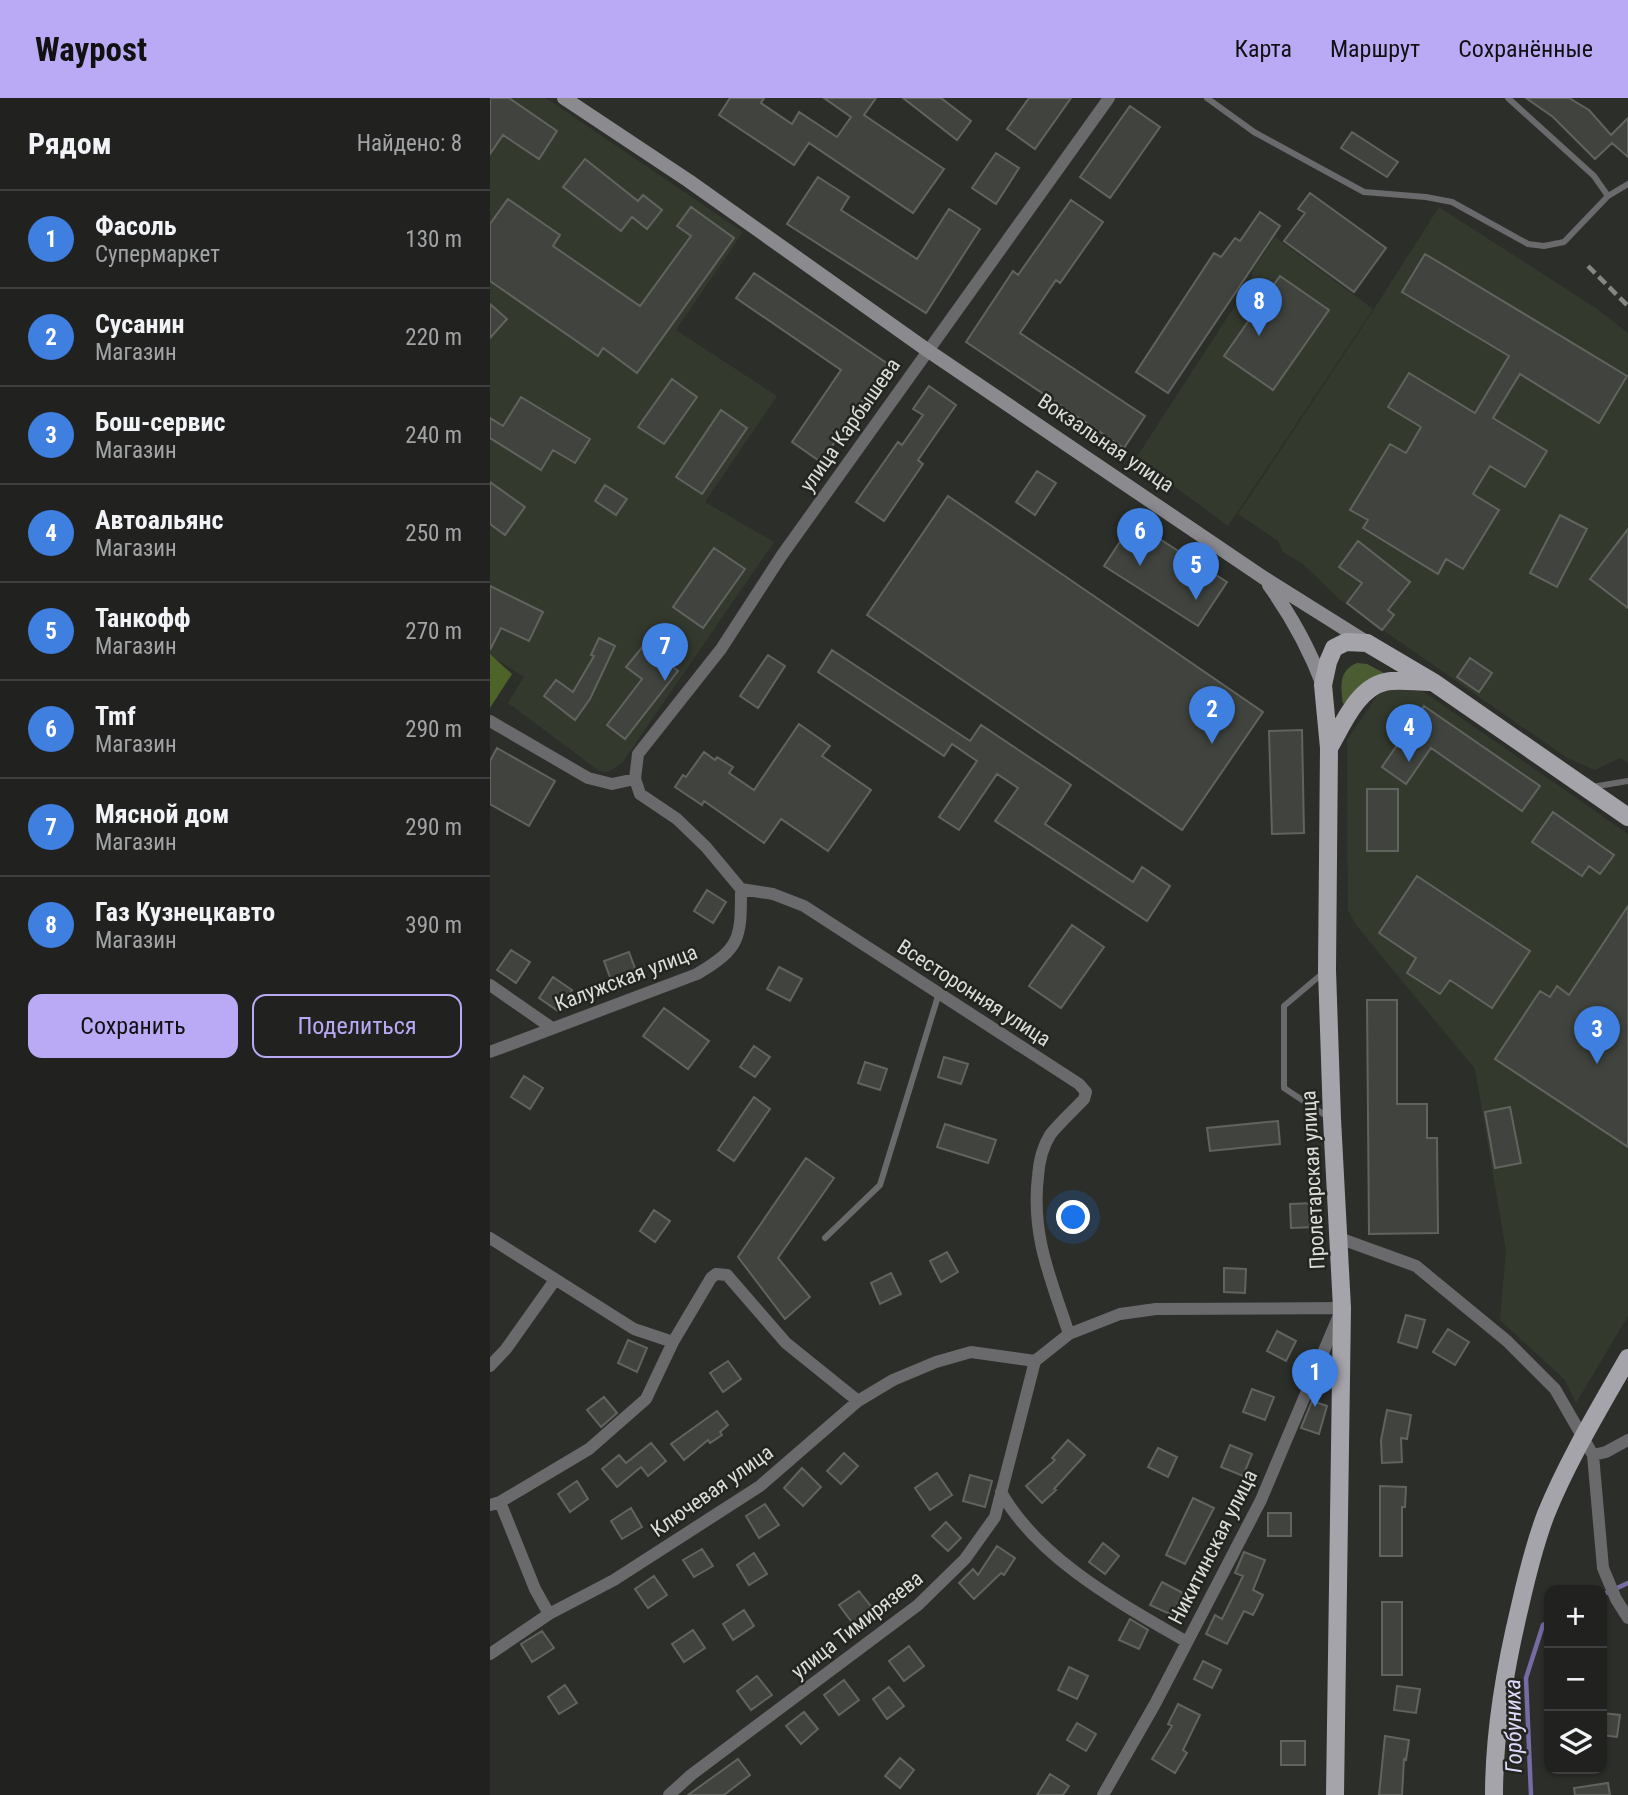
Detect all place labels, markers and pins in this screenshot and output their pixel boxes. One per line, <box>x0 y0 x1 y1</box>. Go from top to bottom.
pin: 8 <box>1236 278 1282 336</box>
pin: 6 <box>1117 508 1163 566</box>
pin: 5 <box>1173 542 1219 600</box>
pin: 7 <box>642 623 688 681</box>
pin: 2 <box>1189 686 1235 744</box>
pin: 4 <box>1386 704 1432 762</box>
pin: 3 <box>1574 1006 1620 1064</box>
pin: 1 <box>1292 1349 1338 1407</box>

